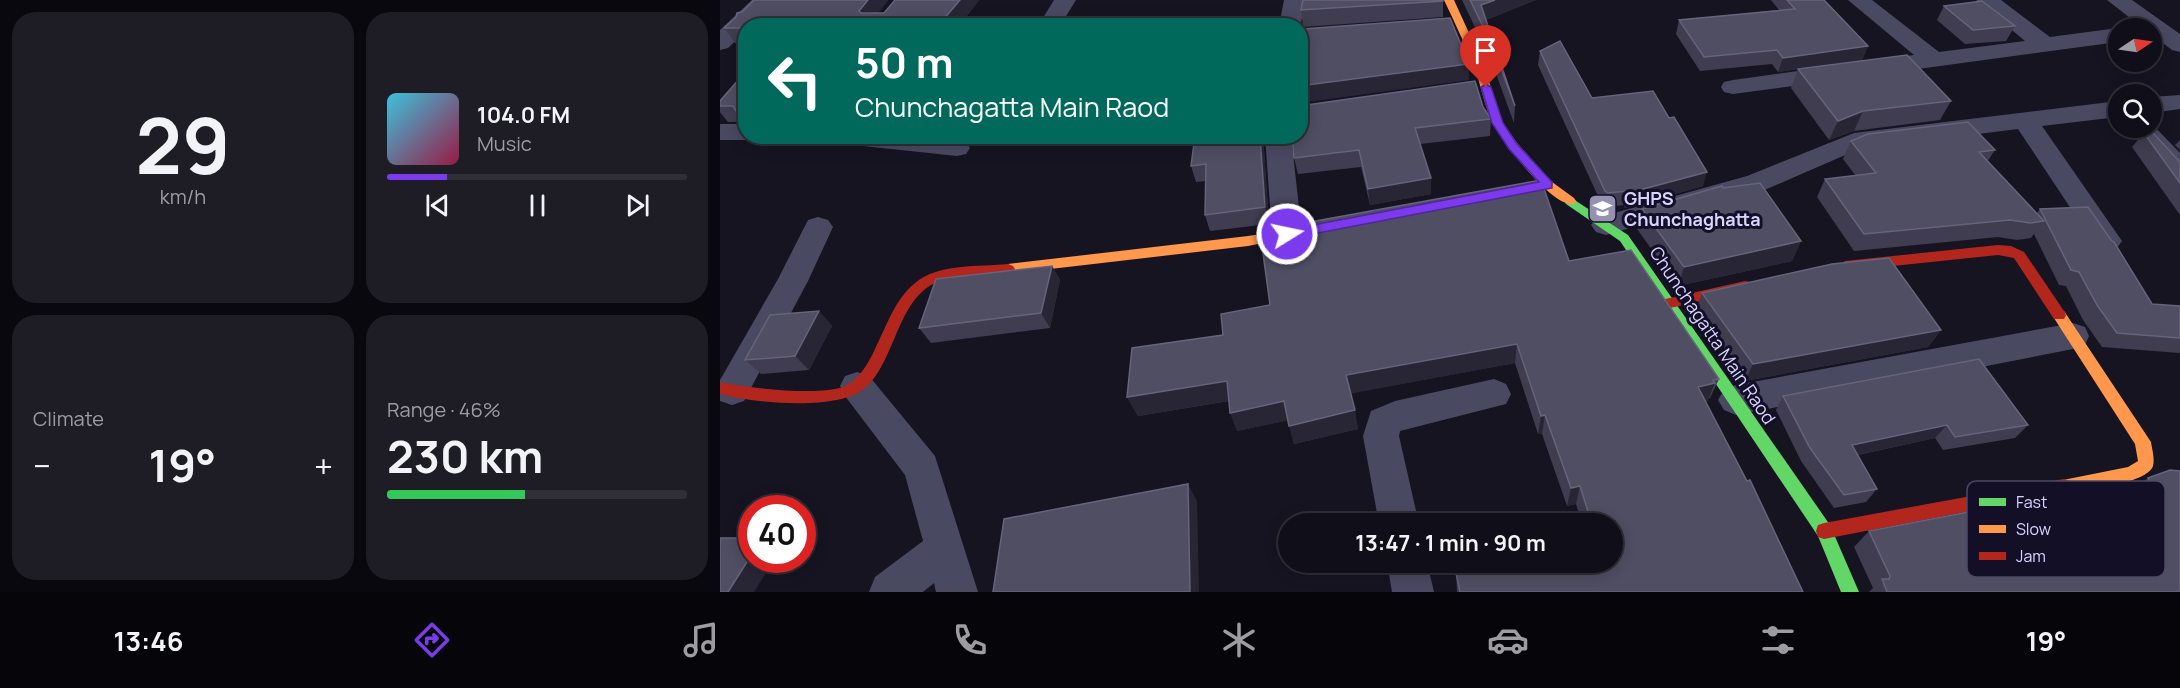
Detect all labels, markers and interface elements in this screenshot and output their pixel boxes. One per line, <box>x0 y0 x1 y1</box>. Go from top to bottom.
north arrow <box>2108 18 2162 72</box>
map controls <box>2108 18 2162 138</box>
pin <box>1460 25 1511 87</box>
text: 50 m <box>855 33 953 91</box>
icon: arrive <box>1469 34 1502 67</box>
icon: left <box>756 42 834 120</box>
button: search <box>2108 84 2162 138</box>
text: Chunchagatta Main Raod <box>855 88 1169 125</box>
text: 29 <box>136 91 230 197</box>
text: 104.0 FM <box>477 100 570 130</box>
text: Music <box>477 130 532 157</box>
text: km/h <box>160 183 206 210</box>
place label: GHPS Chunchaghatta <box>1624 186 1761 231</box>
icon: previous <box>421 189 454 222</box>
icon: pause <box>521 189 554 222</box>
icon: next <box>621 189 654 222</box>
school or university icon: GHPS Chunchaghatta <box>1587 192 1619 224</box>
position arrow <box>1255 202 1319 266</box>
street label: Chunchagatta Main Raod <box>1644 241 1782 429</box>
text: Range · 46% <box>387 396 501 423</box>
text: Climate <box>33 405 104 432</box>
text: 230 km <box>387 425 543 487</box>
text: 19° <box>148 434 216 496</box>
text: − <box>33 443 51 488</box>
text: + <box>314 443 333 488</box>
legend <box>1967 481 2165 577</box>
text: Fast <box>2016 491 2047 513</box>
speed limit sign: 40 <box>738 495 816 573</box>
text: Slow <box>2016 518 2051 540</box>
text: 13:47 · 1 min · 90 m <box>1355 528 1546 558</box>
text: Jam <box>2016 545 2046 567</box>
icon: directions <box>411 619 453 661</box>
icon: music <box>680 619 722 661</box>
icon: phone <box>949 619 991 661</box>
icon: climate <box>1218 619 1260 661</box>
icon: car <box>1487 619 1529 661</box>
icon: filters <box>1757 619 1799 661</box>
text: 13:46 <box>114 622 184 659</box>
text: 19° <box>2026 622 2066 659</box>

